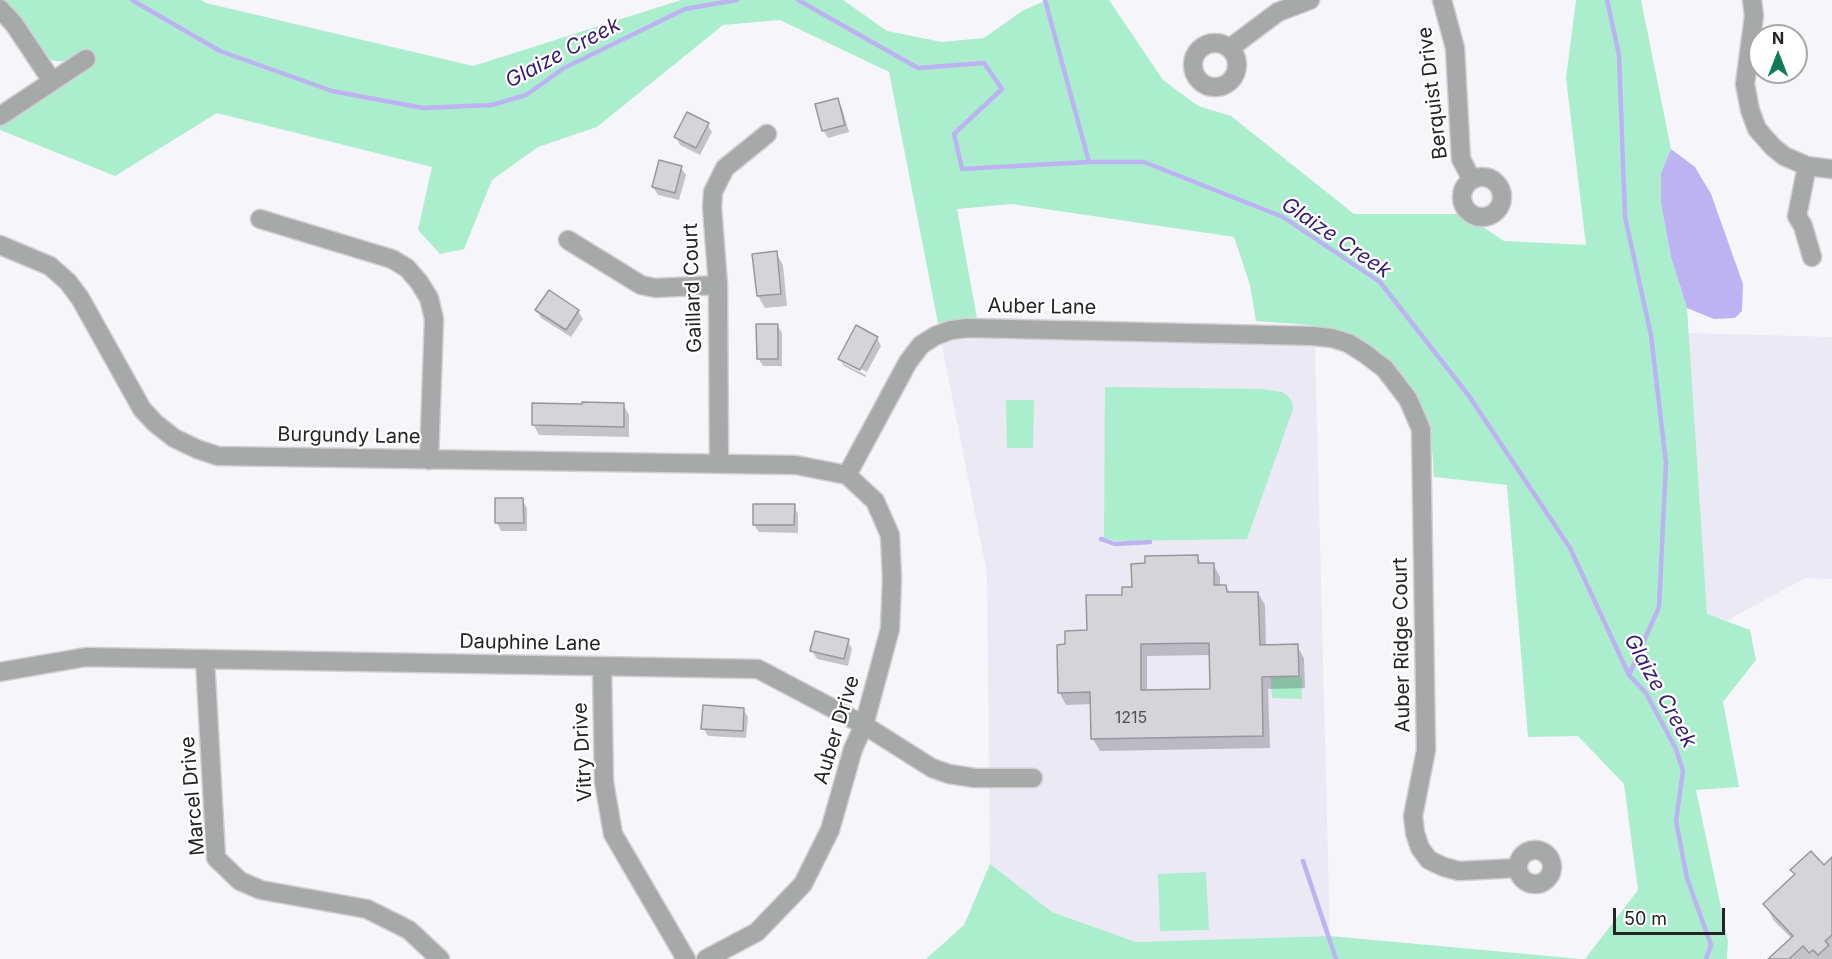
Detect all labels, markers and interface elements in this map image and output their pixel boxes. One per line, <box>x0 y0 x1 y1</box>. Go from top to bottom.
water label: Glaize Creek <box>501 12 625 94</box>
north arrow <box>1748 24 1808 84</box>
street label: Berquist Drive <box>1413 25 1453 161</box>
text: N <box>1772 28 1784 48</box>
water label: Glaize Creek <box>1276 192 1396 284</box>
street label: Gaillard Court <box>679 223 707 353</box>
street label: Auber Lane <box>987 294 1097 320</box>
street label: Burgundy Lane <box>277 423 421 449</box>
street label: Auber Ridge Court <box>1388 557 1416 733</box>
street label: Dauphine Lane <box>459 630 601 656</box>
water label: Glaize Creek <box>1618 630 1702 752</box>
street label: Auber Drive <box>809 673 865 787</box>
street label: Vitry Drive <box>568 702 598 802</box>
house number: 1215 <box>1115 708 1147 728</box>
street label: Marcel Drive <box>176 735 210 857</box>
scale bar <box>1616 896 1728 934</box>
text: 50 m <box>1624 908 1667 929</box>

